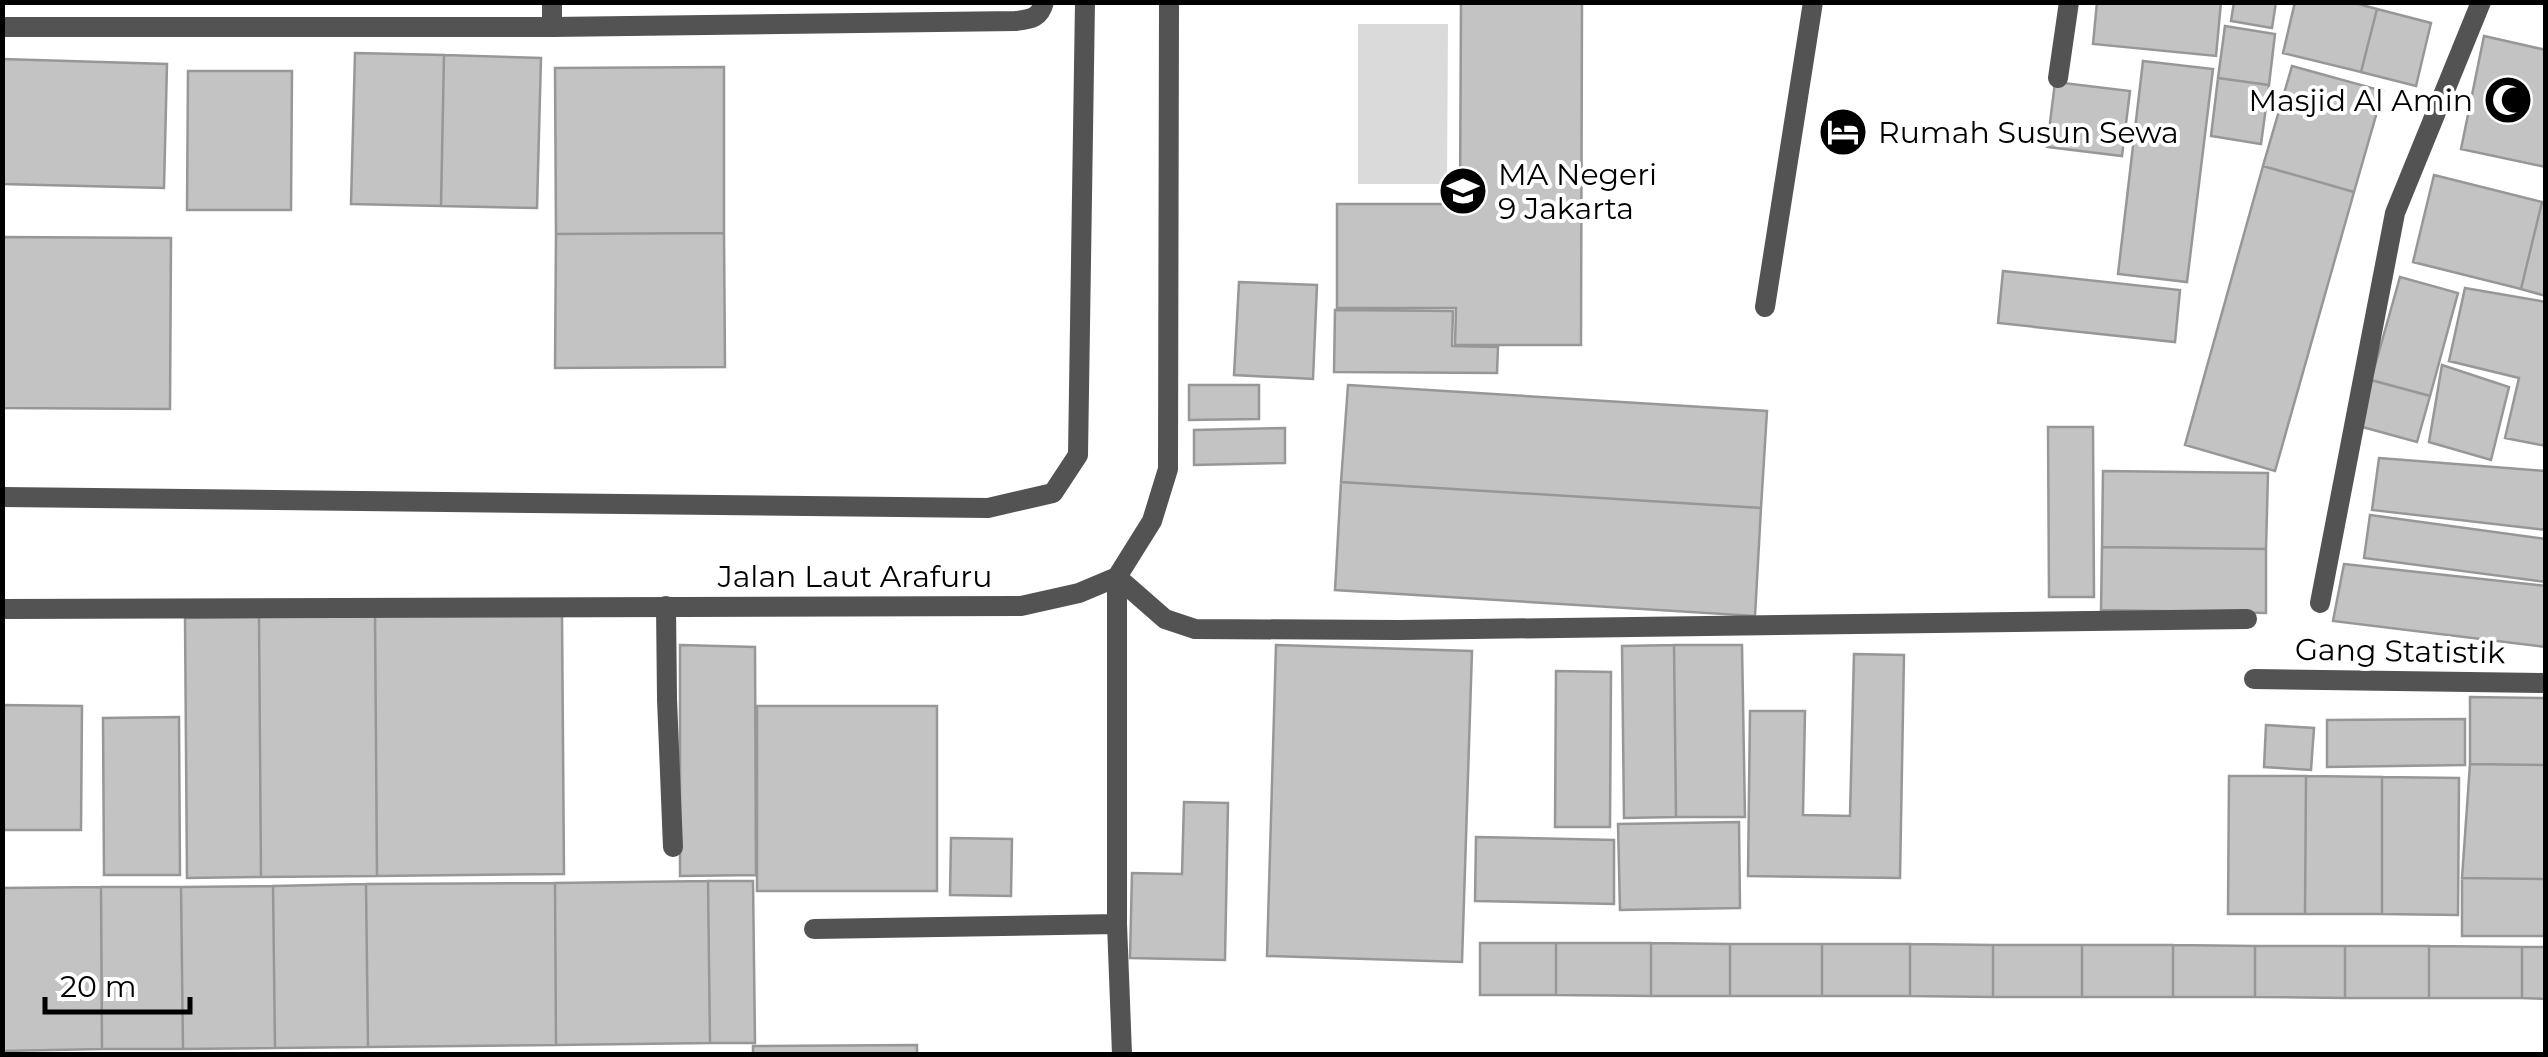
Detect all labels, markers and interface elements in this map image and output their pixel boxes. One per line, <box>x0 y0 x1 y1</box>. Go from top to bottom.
mosque icon: Masjid Al Amin <box>2482 74 2534 126</box>
place label: Masjid Al Amin <box>2248 82 2473 119</box>
hotel icon: Rumah Susun Sewa <box>1817 106 1869 158</box>
place label: Rumah Susun Sewa <box>1878 114 2179 151</box>
place label: MA Negeri 9 Jakarta <box>1498 156 1657 227</box>
school or university icon: MA Negeri 9 Jakarta <box>1437 165 1489 217</box>
street label: Jalan Laut Arafuru <box>717 558 992 595</box>
street label: Gang Statistik <box>2294 631 2506 671</box>
scale bar <box>45 952 190 1014</box>
text: 20 m <box>60 968 137 1005</box>

